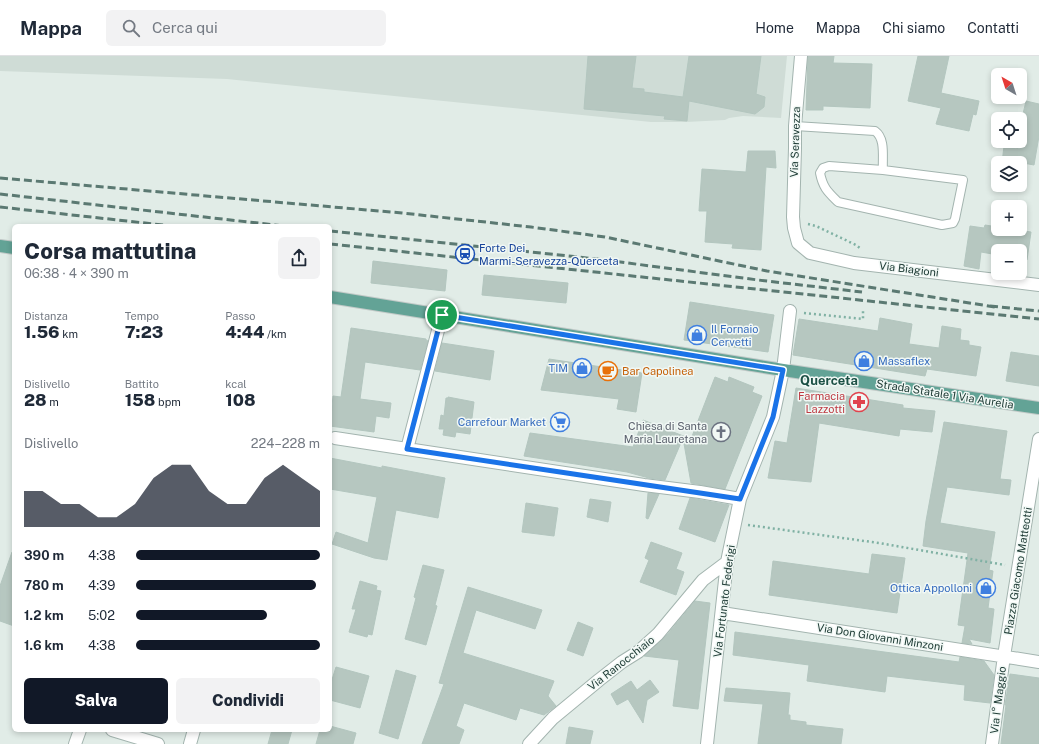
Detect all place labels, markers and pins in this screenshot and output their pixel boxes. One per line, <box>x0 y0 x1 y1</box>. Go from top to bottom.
place label: Forte Dei Marmi-Seravezza-Querceta <box>479 242 619 267</box>
station icon: Forte Dei Marmi-Seravezza-Querceta <box>454 243 476 265</box>
pin <box>425 298 459 332</box>
place label: Il Fornaio Cervetti <box>711 323 758 348</box>
shop icon: Il Fornaio Cervetti <box>686 324 708 346</box>
shop icon: Massaflex <box>853 350 875 372</box>
place label: Massaflex <box>878 355 930 367</box>
shop icon: TIM <box>571 357 593 379</box>
cafe icon: Bar Capolinea <box>597 360 619 382</box>
place label: TIM <box>549 362 568 374</box>
place label: Bar Capolinea <box>622 365 693 377</box>
place label: Farmacia Lazzotti <box>798 390 845 415</box>
pharmacy icon: Farmacia Lazzotti <box>848 391 870 413</box>
supermarket icon: Carrefour Market <box>549 411 571 433</box>
place label: Carrefour Market <box>458 416 546 428</box>
place label: Chiesa di Santa Maria Lauretana <box>624 420 707 445</box>
church icon: Chiesa di Santa Maria Lauretana <box>710 421 732 443</box>
shop icon: Ottica Appolloni <box>975 577 997 599</box>
place label: Ottica Appolloni <box>890 582 972 594</box>

